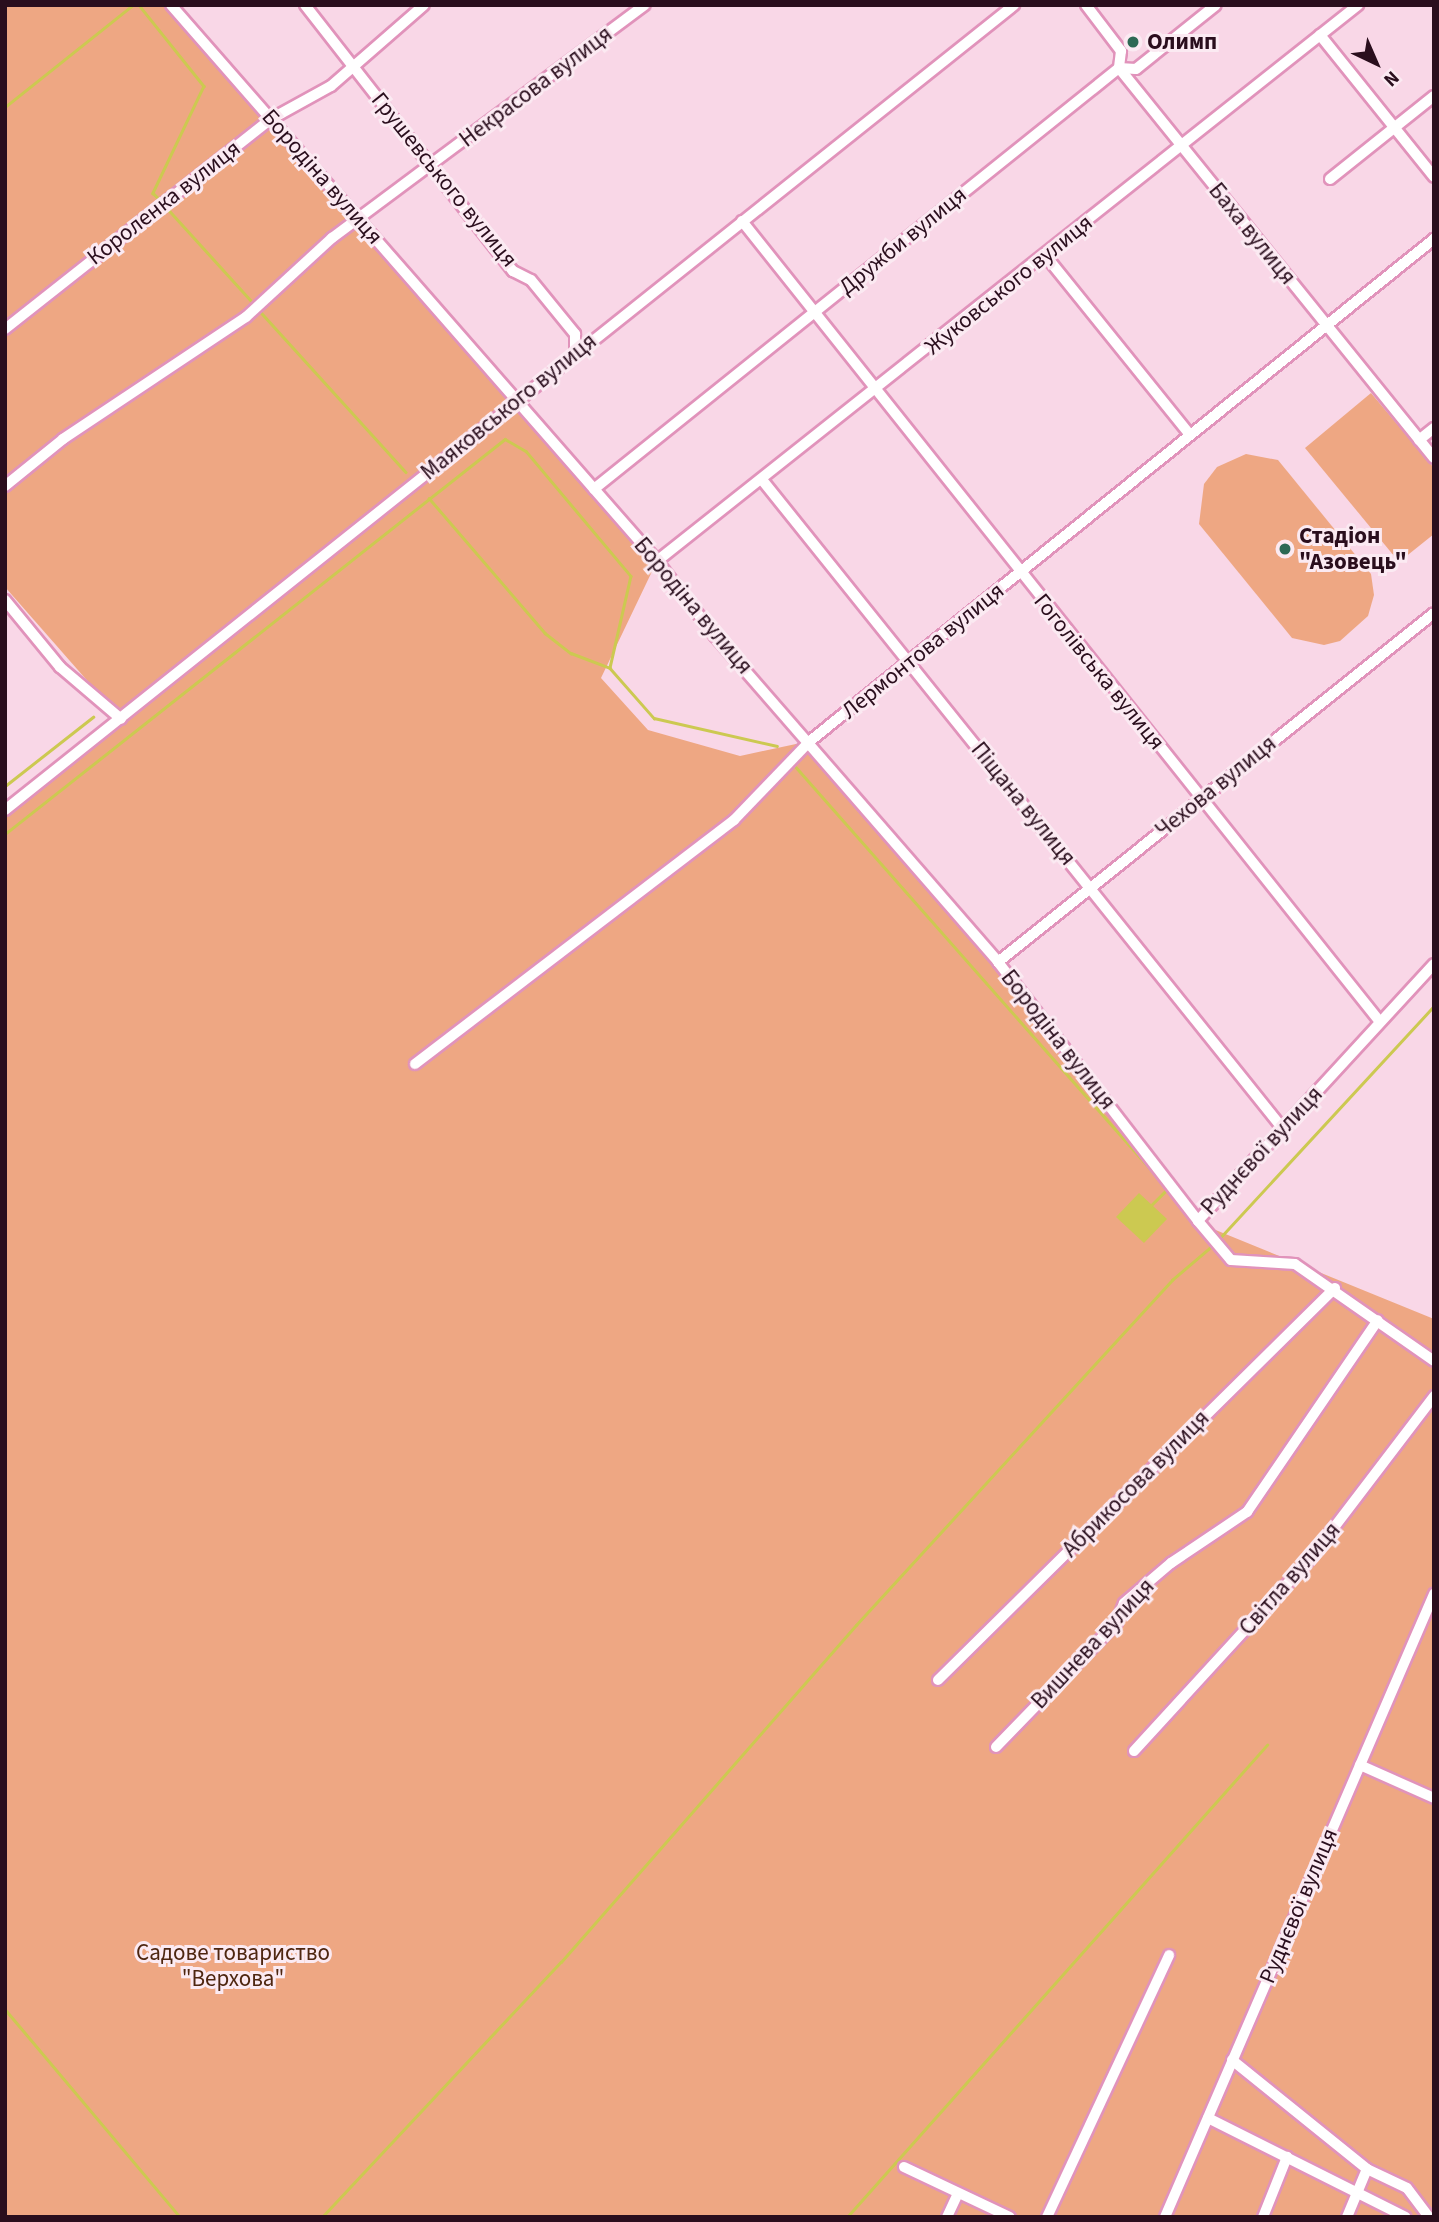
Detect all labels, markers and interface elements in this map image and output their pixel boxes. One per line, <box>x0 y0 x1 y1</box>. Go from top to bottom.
street label: Некрасова вулиця <box>454 21 618 153</box>
place label: Олимп <box>1147 28 1217 56</box>
north arrow <box>1341 28 1411 98</box>
marker: Олимп <box>1125 34 1141 50</box>
text: N <box>1377 64 1405 93</box>
street label: Грушевського вулиця <box>365 87 523 273</box>
street label: Бородіна вулиця <box>256 104 388 250</box>
street label: Короленка вулиця <box>82 135 246 271</box>
street label: Баха вулиця <box>1203 177 1301 291</box>
street label: Дружби вулиця <box>834 181 972 301</box>
street label: Жуковського вулиця <box>920 209 1098 361</box>
street label: Маяковського вулиця <box>416 328 602 486</box>
place label: Стадіон "Азовець" <box>1299 522 1407 576</box>
street label: Бородіна вулиця <box>628 532 758 680</box>
marker: Стадіон "Азовець" <box>1277 541 1293 557</box>
street label: Лермонтова вулиця <box>836 577 1010 725</box>
street label: Гоголівська вулиця <box>1027 588 1171 756</box>
street label: Чехова вулиця <box>1150 730 1282 844</box>
street label: Піщана вулиця <box>965 737 1081 871</box>
street label: Бородіна вулиця <box>995 964 1121 1116</box>
street label: Руднєвої вулиця <box>1195 1081 1329 1221</box>
street label: Абрикосова вулиця <box>1057 1405 1215 1563</box>
street label: Світла вулиця <box>1233 1517 1347 1641</box>
street label: Вишнева вулиця <box>1026 1573 1160 1715</box>
street label: Руднєвої вулиця <box>1254 1824 1344 1988</box>
park label: Садове товариство "Верхова" <box>136 1939 330 1993</box>

